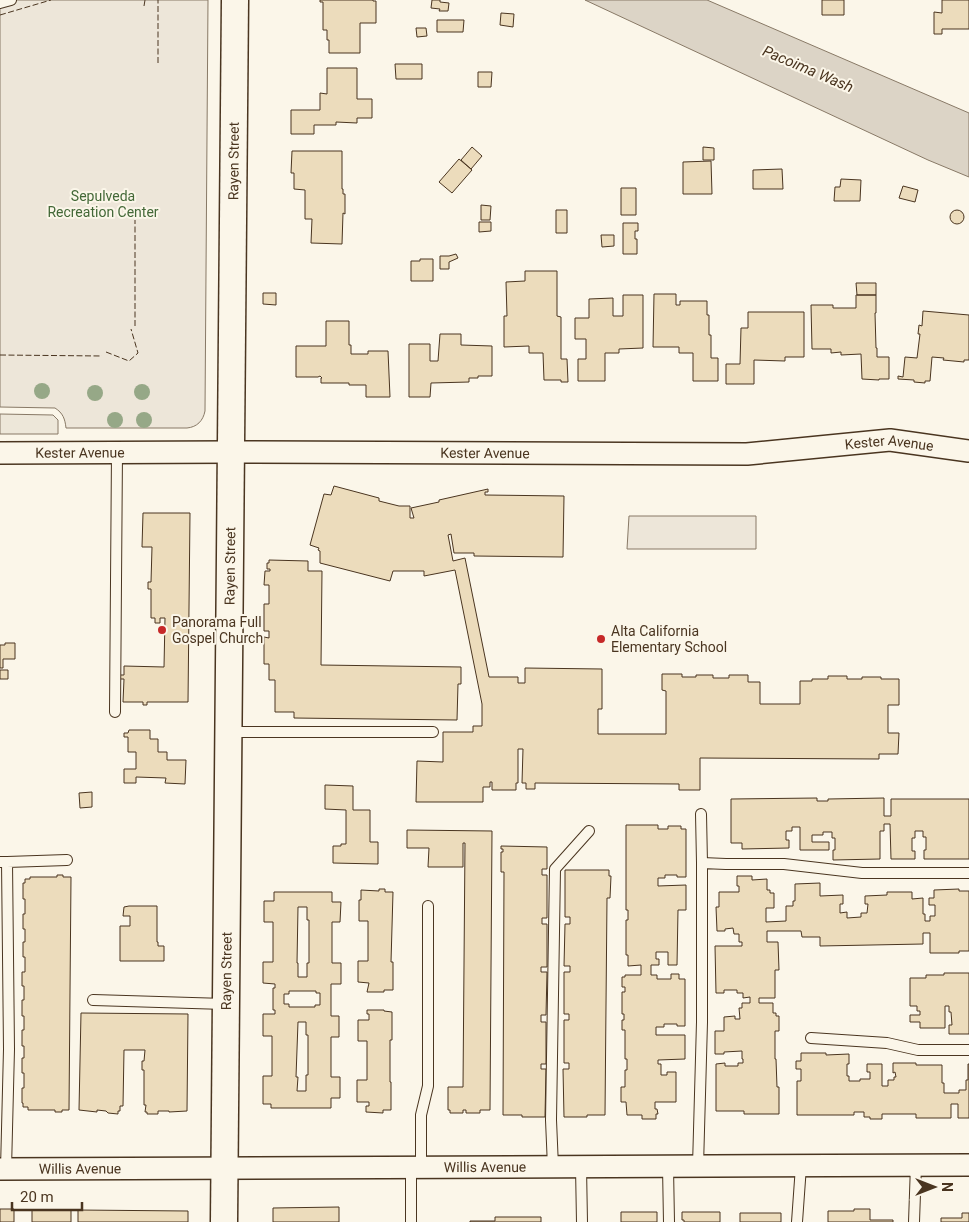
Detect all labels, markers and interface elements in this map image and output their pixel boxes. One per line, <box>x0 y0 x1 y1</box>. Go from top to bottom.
water label: Pacoima Wash <box>760 42 856 96</box>
street label: Rayen Street <box>225 121 242 200</box>
park label: Sepulveda Recreation Center <box>47 188 159 220</box>
street label: Kester Avenue <box>844 432 935 454</box>
street label: Kester Avenue <box>35 444 125 461</box>
street label: Kester Avenue <box>440 445 530 461</box>
street label: Rayen Street <box>222 526 238 605</box>
place label: Panorama Full Gospel Church <box>172 614 263 646</box>
place label: Alta California Elementary School <box>611 623 727 655</box>
marker: Panorama Full Gospel Church <box>156 624 168 636</box>
marker: Alta California Elementary School <box>595 633 607 645</box>
street label: Rayen Street <box>218 931 235 1010</box>
street label: Willis Avenue <box>444 1159 526 1175</box>
street label: Willis Avenue <box>39 1160 121 1177</box>
north arrow <box>909 1162 959 1212</box>
scale bar <box>12 1180 82 1212</box>
text: N <box>939 1182 955 1192</box>
text: 20 m <box>20 1188 54 1206</box>

